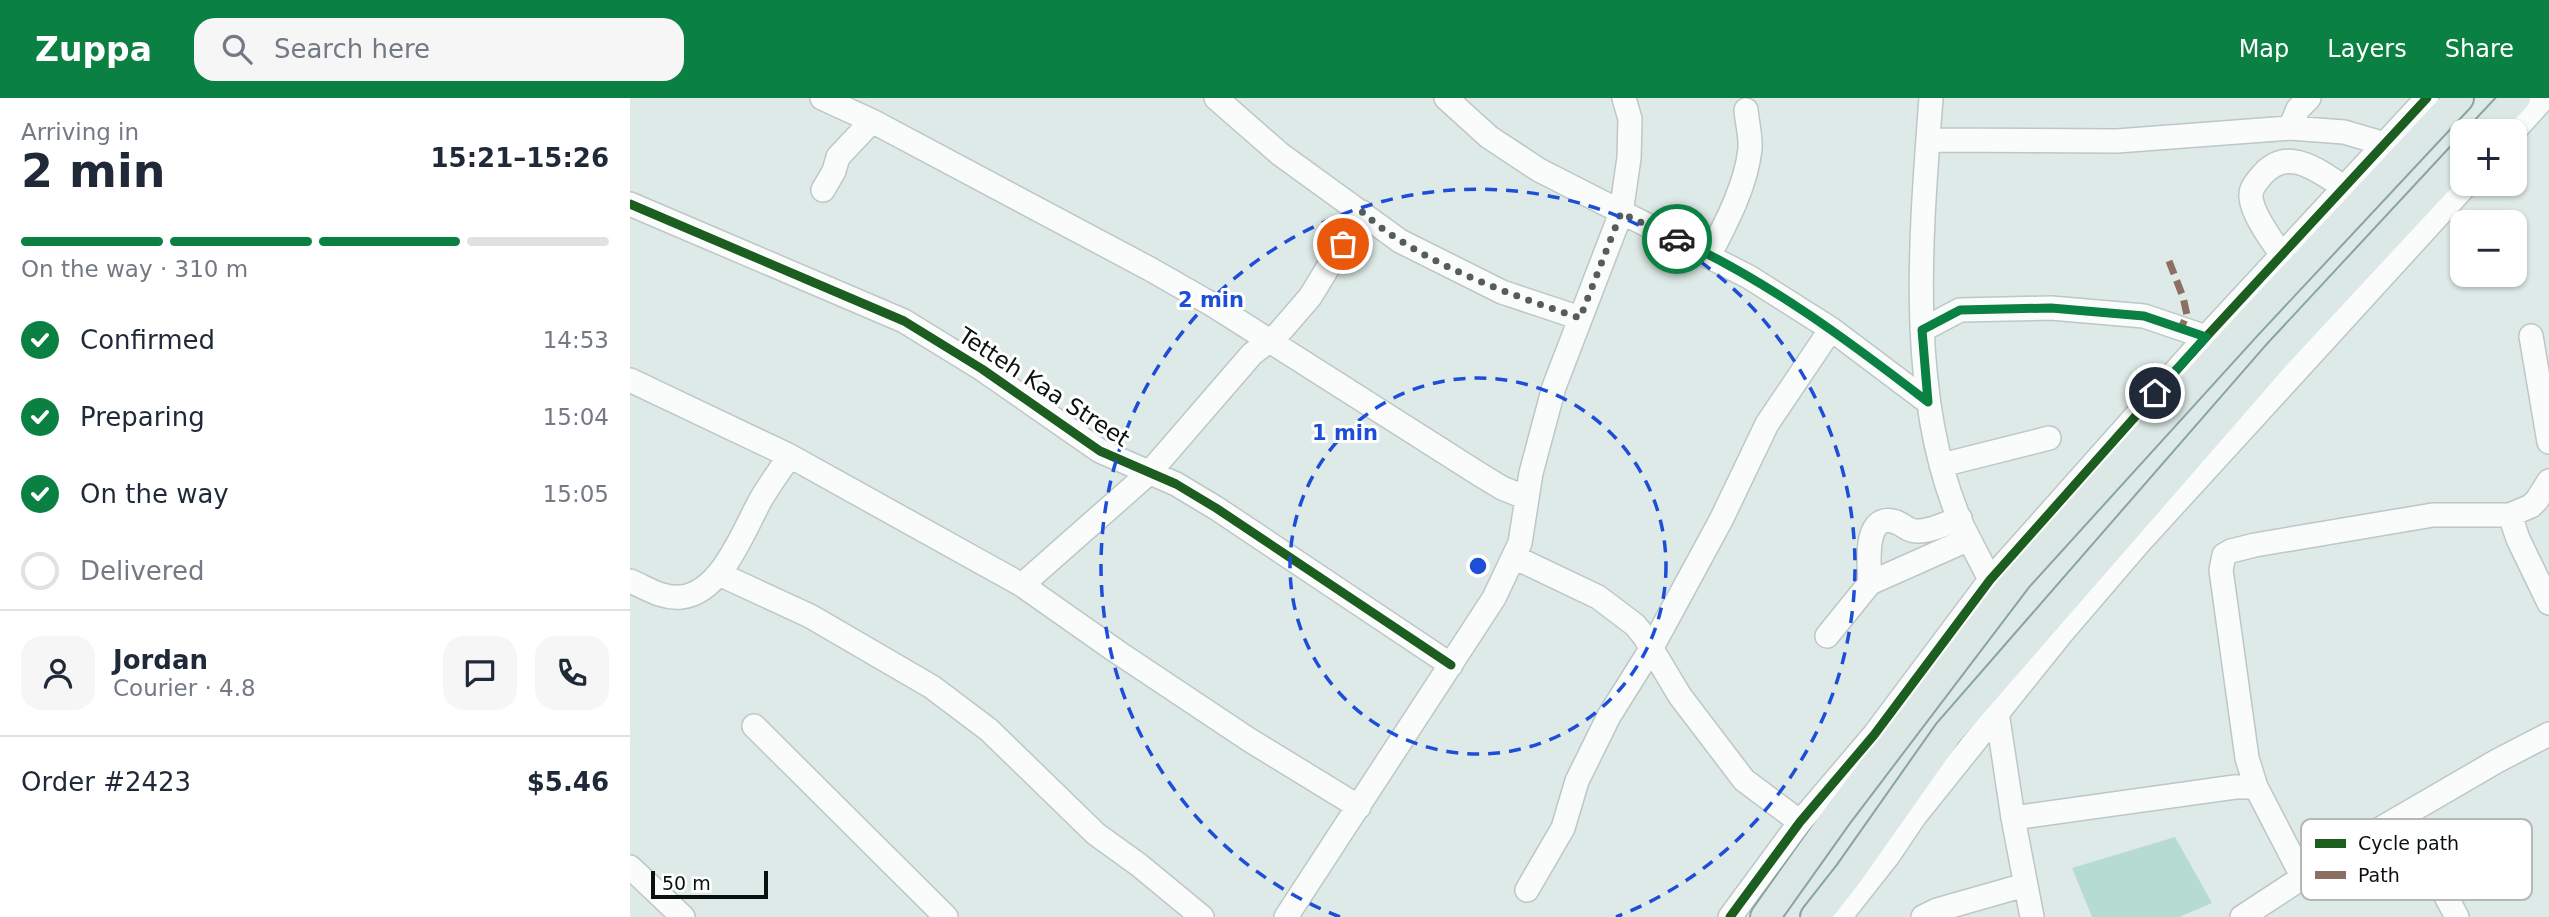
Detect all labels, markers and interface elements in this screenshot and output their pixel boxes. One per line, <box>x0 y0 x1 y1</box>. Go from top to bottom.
search box <box>194 18 684 81</box>
text: Zuppa <box>35 30 152 69</box>
icon: search <box>218 30 256 68</box>
text: Search here <box>274 34 430 64</box>
text: Map <box>2239 35 2289 63</box>
text: Layers <box>2327 35 2407 63</box>
text: Share <box>2445 35 2514 63</box>
text: Arriving in <box>21 119 139 145</box>
map controls <box>2450 119 2527 287</box>
button: + <box>2450 119 2527 196</box>
text: 15:21–15:26 <box>430 143 609 173</box>
text: 2 min <box>21 144 165 198</box>
courier <box>1642 204 1712 274</box>
button: − <box>2450 210 2527 287</box>
pin <box>1313 214 1373 274</box>
icon: car <box>1658 220 1696 258</box>
icon: bag <box>1324 225 1362 263</box>
text: On the way · 310 m <box>21 256 248 282</box>
text: 2 min <box>1178 288 1244 312</box>
icon: check <box>21 321 59 359</box>
street label: Tetteh Kaa Street <box>953 322 1134 452</box>
text: Confirmed <box>80 325 215 355</box>
text: 14:53 <box>543 327 609 353</box>
pin <box>2125 363 2185 423</box>
icon: home <box>2136 374 2174 412</box>
icon: check <box>21 398 59 436</box>
text: Preparing <box>80 402 205 432</box>
text: 15:04 <box>543 404 609 430</box>
text: 1 min <box>1312 421 1378 445</box>
icon: check <box>21 475 59 513</box>
text: On the way <box>80 479 229 509</box>
text: 15:05 <box>543 481 609 507</box>
centre of rings <box>1466 554 1490 578</box>
text: Delivered <box>80 556 204 586</box>
button: person <box>21 636 95 710</box>
button: chat <box>443 636 517 710</box>
button: phone <box>535 636 609 710</box>
text: Jordan <box>113 645 208 675</box>
text: Courier · 4.8 <box>113 675 256 701</box>
text: Order #2423 <box>21 767 191 797</box>
text: $5.46 <box>527 767 609 797</box>
legend <box>2301 819 2532 900</box>
text: Cycle path <box>2358 832 2459 854</box>
text: Path <box>2358 864 2400 886</box>
scale bar <box>651 868 768 900</box>
text: 50 m <box>662 872 711 894</box>

